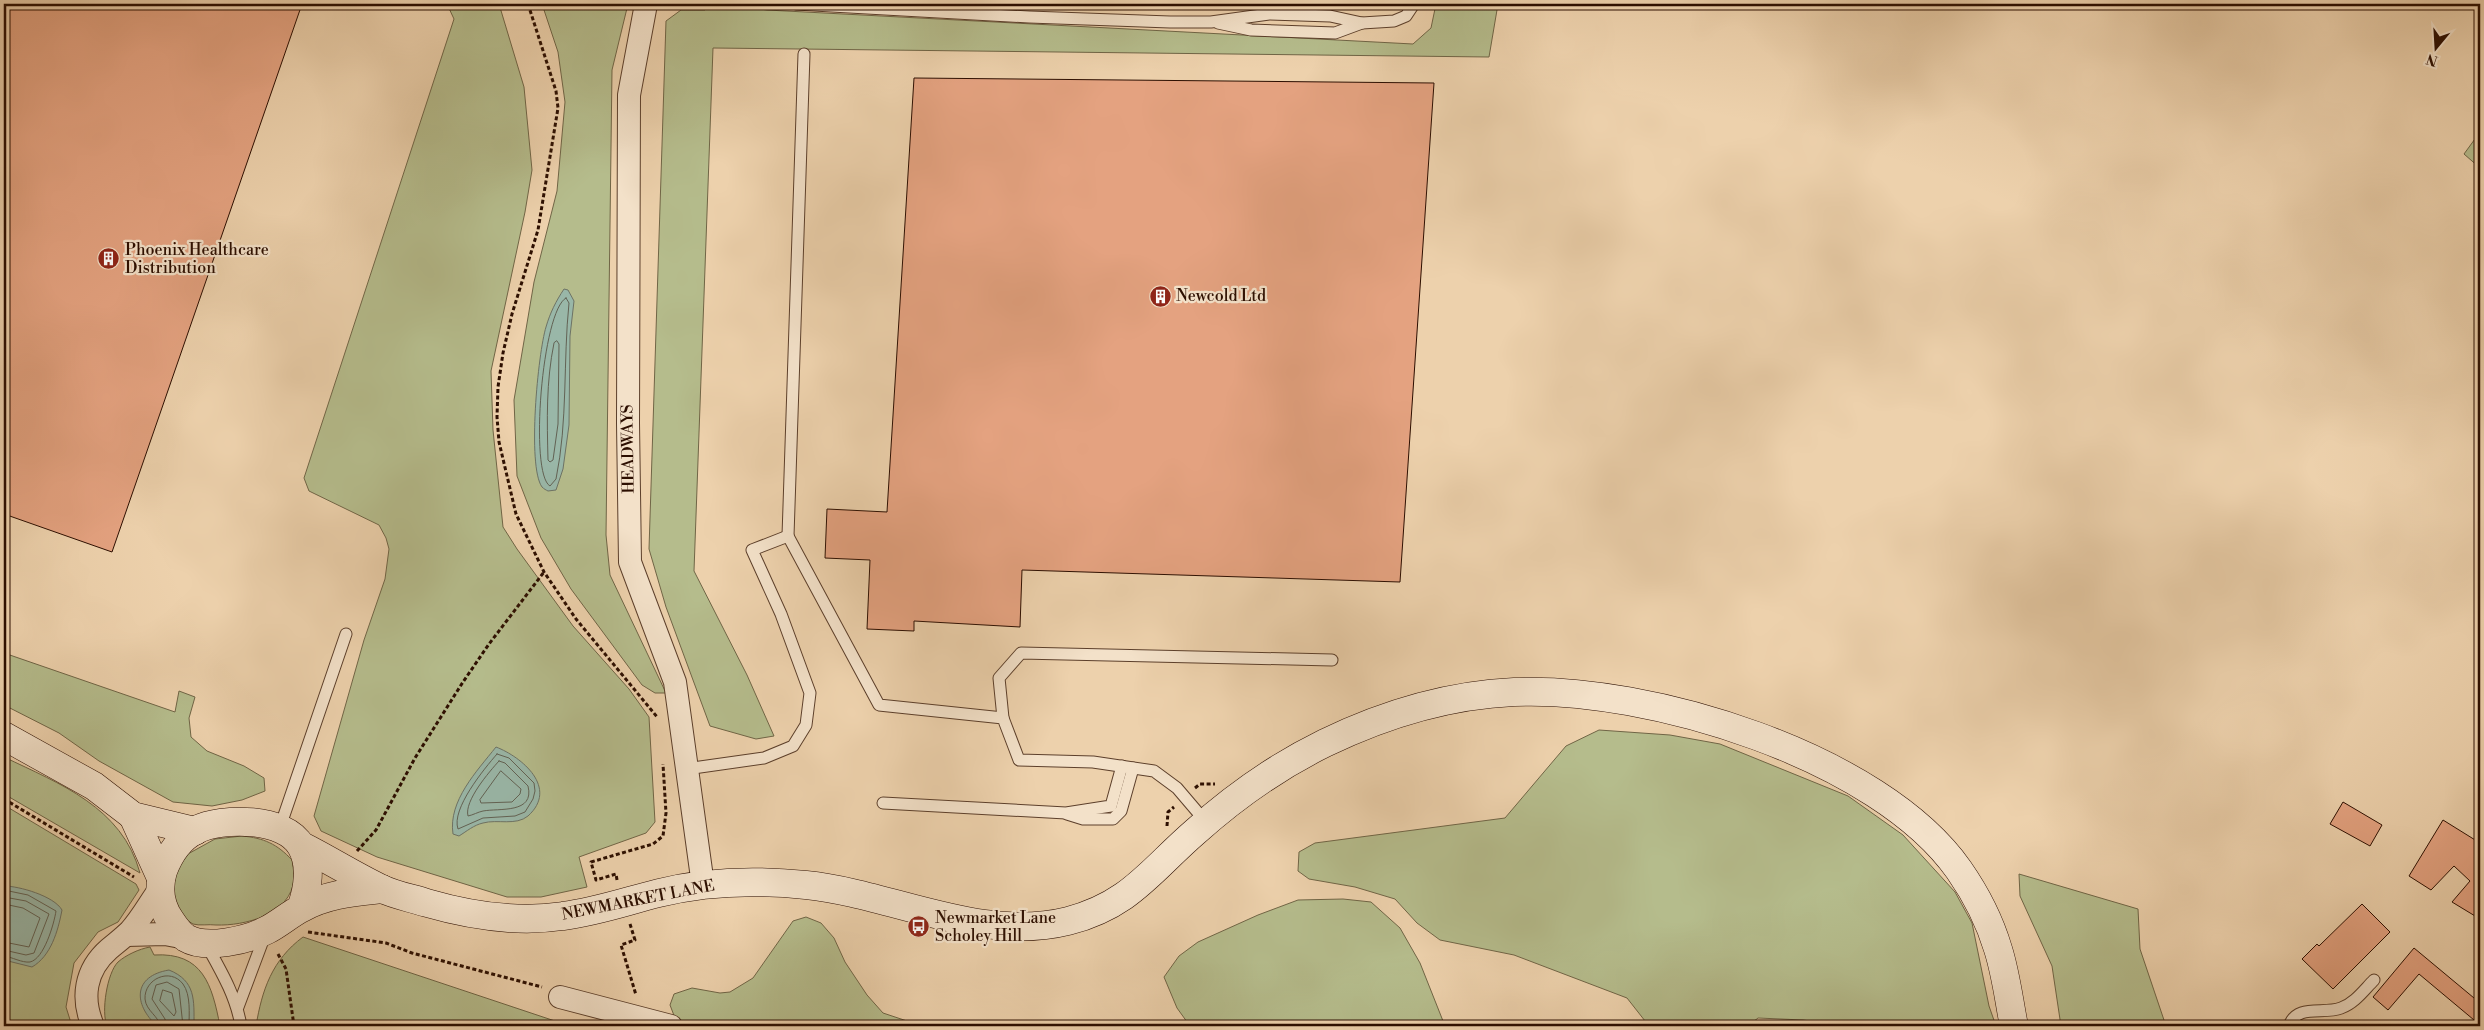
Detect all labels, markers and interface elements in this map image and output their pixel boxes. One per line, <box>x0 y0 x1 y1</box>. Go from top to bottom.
north arrow <box>2412 22 2462 72</box>
text: N <box>2424 49 2440 70</box>
place label: Phoenix Healthcare Distribution <box>125 240 269 278</box>
building icon: Phoenix Healthcare Distribution <box>97 247 121 271</box>
building icon: Newcold Ltd <box>1148 284 1172 308</box>
place label: Newcold Ltd <box>1176 286 1266 306</box>
street label: HEADWAYS <box>617 404 639 494</box>
street label: NEWMARKET LANE <box>560 875 716 925</box>
place label: Newmarket Lane Scholey Hill <box>935 908 1056 946</box>
bus stop icon: Newmarket Lane Scholey Hill <box>907 915 931 939</box>

